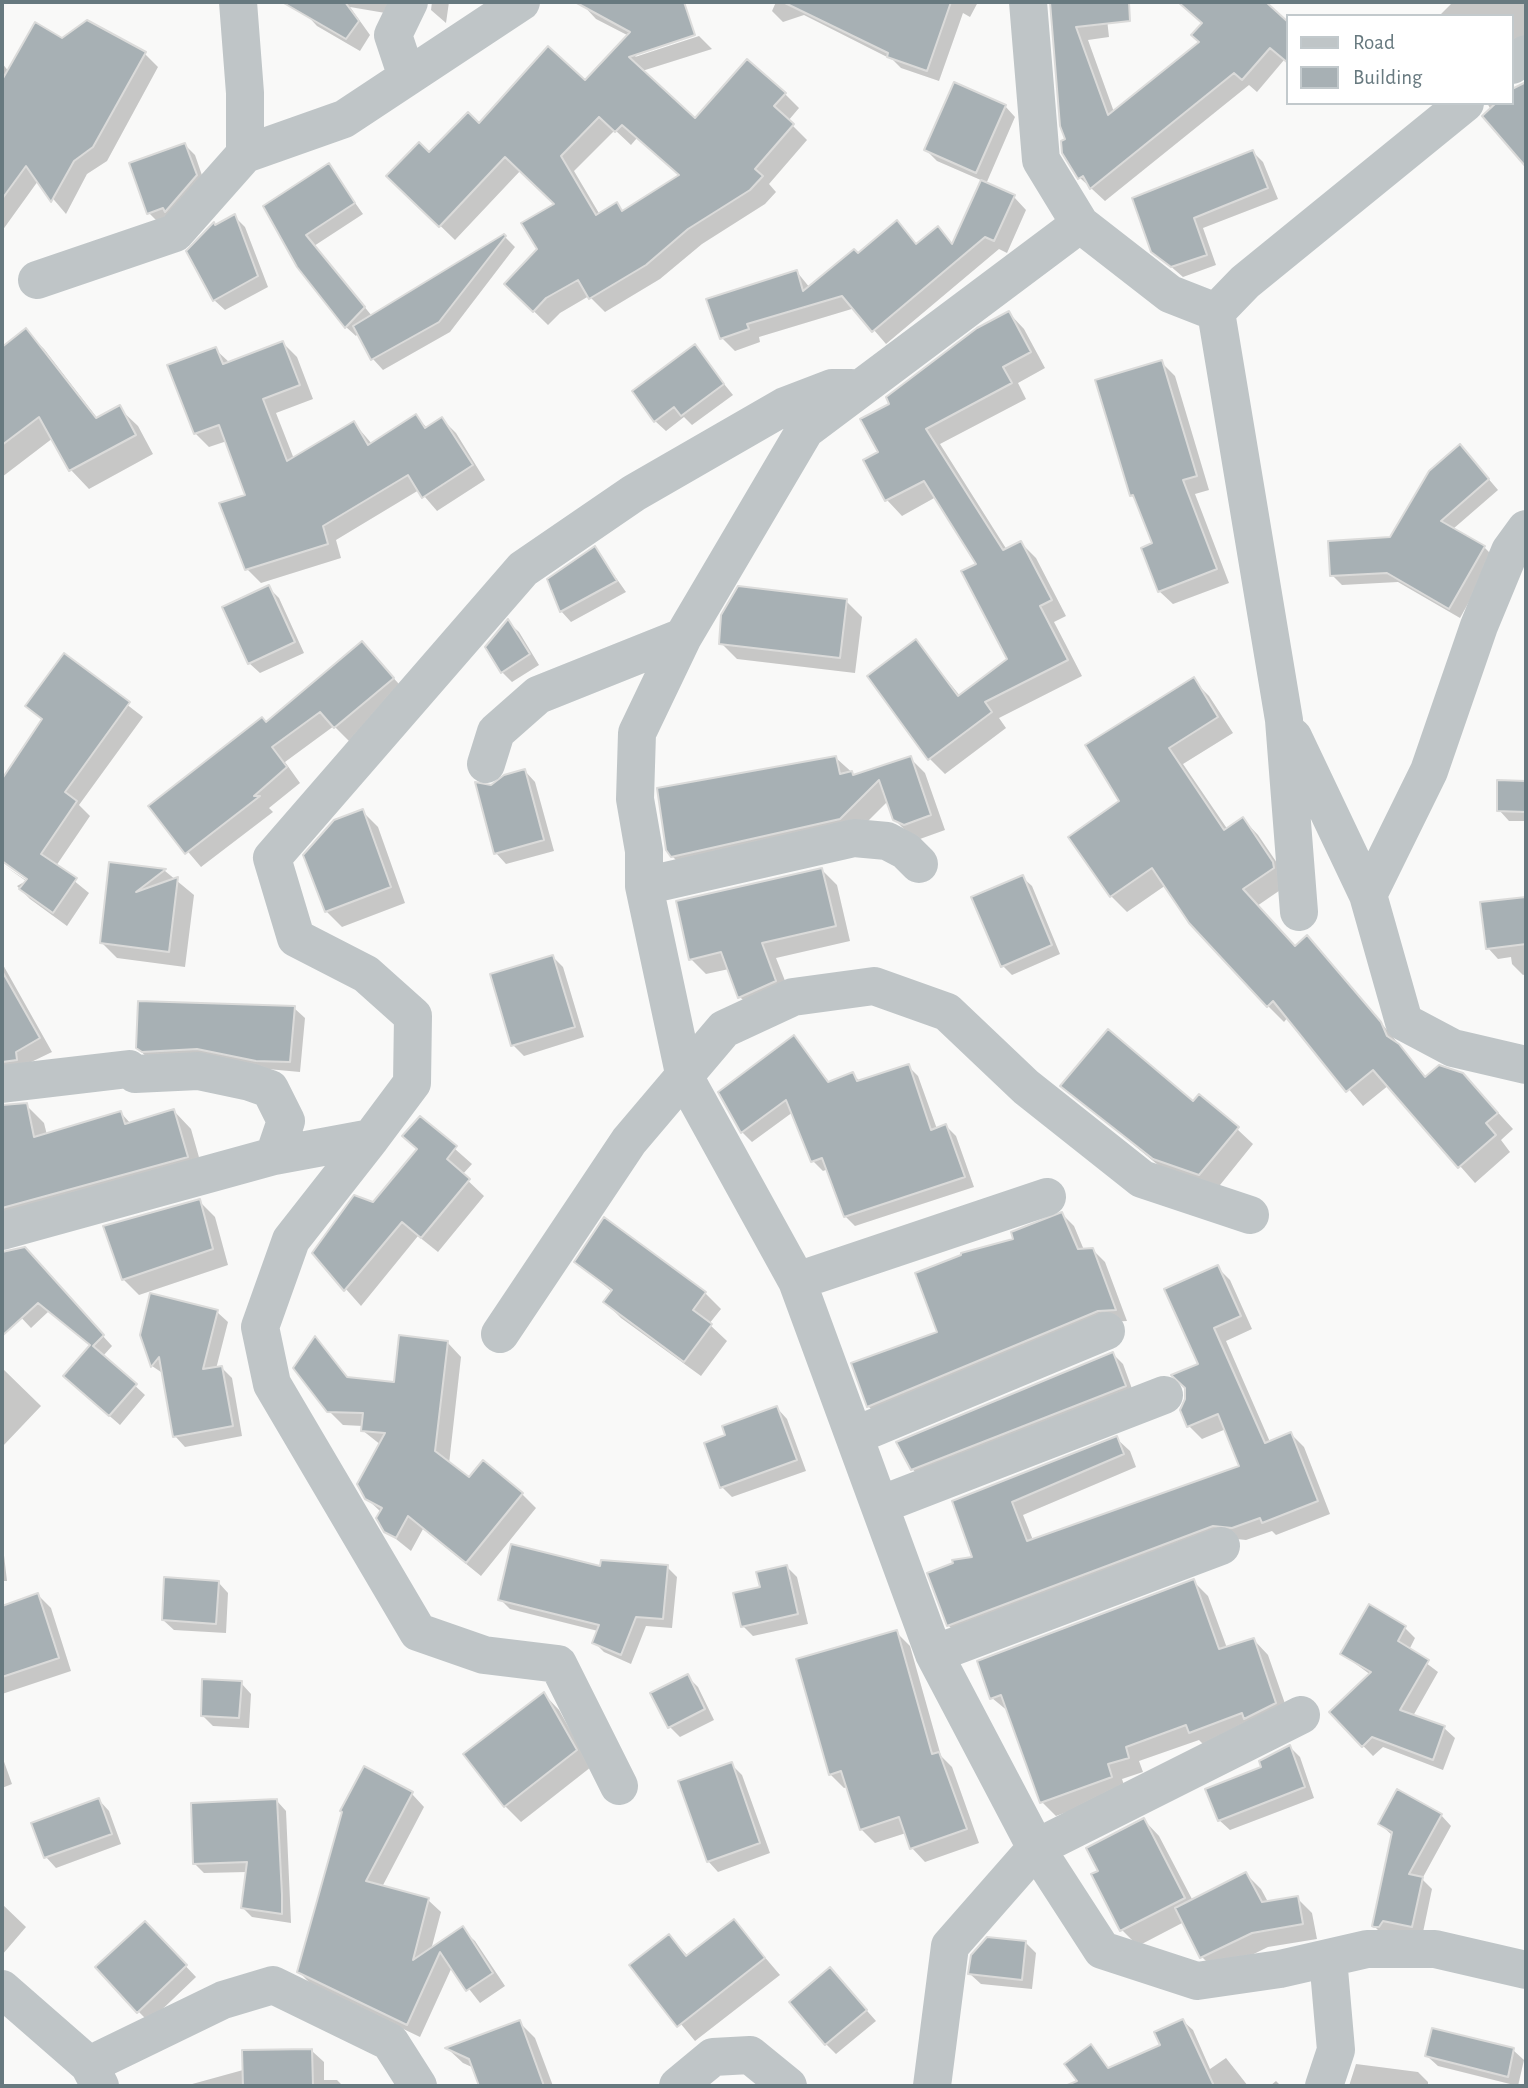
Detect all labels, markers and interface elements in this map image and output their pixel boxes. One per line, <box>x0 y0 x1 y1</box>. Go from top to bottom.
legend <box>1286 14 1514 105</box>
text: Road <box>1353 32 1395 53</box>
text: Building <box>1353 67 1422 88</box>

